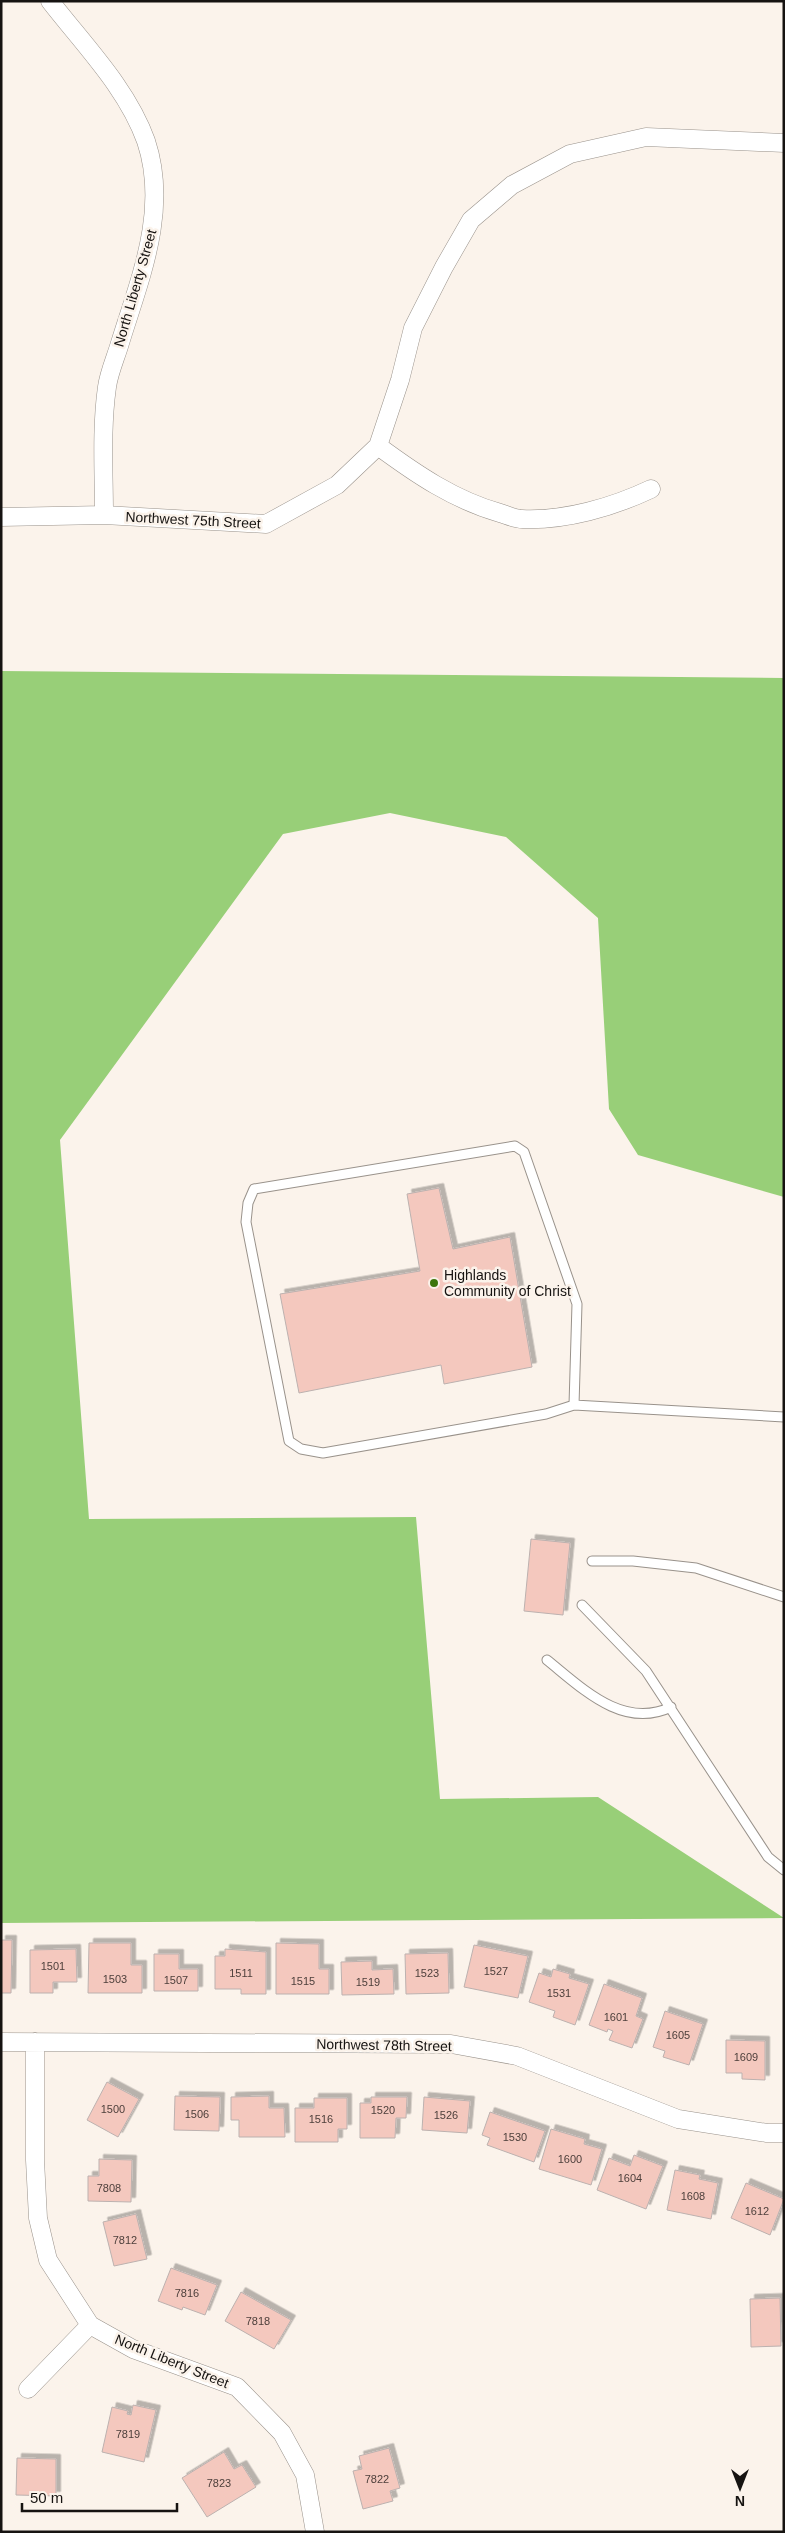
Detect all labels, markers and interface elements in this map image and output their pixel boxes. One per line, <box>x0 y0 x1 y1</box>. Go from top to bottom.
street label: North Liberty Street <box>111 227 159 349</box>
street label: Northwest 75th Street <box>125 508 261 532</box>
place label: Highlands Community of Christ <box>444 1267 571 1299</box>
marker: Highlands Community of Christ <box>428 1277 440 1289</box>
house number: 1501 <box>41 1960 65 1972</box>
house number: 1527 <box>484 1965 508 1977</box>
house number: 1511 <box>229 1967 253 1979</box>
house number: 1523 <box>415 1967 439 1979</box>
house number: 1503 <box>103 1973 127 1985</box>
house number: 1507 <box>164 1974 188 1986</box>
house number: 1515 <box>291 1975 315 1987</box>
house number: 1519 <box>356 1976 380 1988</box>
house number: 1531 <box>547 1987 571 1999</box>
house number: 1601 <box>604 2011 628 2023</box>
house number: 1605 <box>666 2029 690 2041</box>
street label: Northwest 78th Street <box>316 2036 452 2054</box>
house number: 1609 <box>734 2051 758 2063</box>
house number: 1500 <box>101 2103 125 2115</box>
house number: 1520 <box>371 2104 395 2116</box>
house number: 1506 <box>185 2108 209 2120</box>
house number: 1526 <box>434 2109 458 2121</box>
house number: 1516 <box>309 2113 333 2125</box>
house number: 1530 <box>503 2131 527 2143</box>
house number: 1600 <box>558 2153 582 2165</box>
house number: 1604 <box>618 2172 642 2184</box>
house number: 7808 <box>97 2182 121 2194</box>
house number: 1608 <box>681 2190 705 2202</box>
house number: 1612 <box>745 2205 769 2217</box>
house number: 7812 <box>113 2234 137 2246</box>
house number: 7816 <box>175 2287 199 2299</box>
house number: 7818 <box>246 2315 270 2327</box>
street label: North Liberty Street <box>113 2331 231 2391</box>
house number: 7819 <box>116 2428 140 2440</box>
north arrow <box>715 2463 765 2513</box>
house number: 7822 <box>365 2473 389 2485</box>
house number: 7823 <box>207 2477 231 2489</box>
scale bar <box>22 2480 178 2512</box>
text: 50 m <box>30 2489 63 2506</box>
text: N <box>735 2493 745 2509</box>

